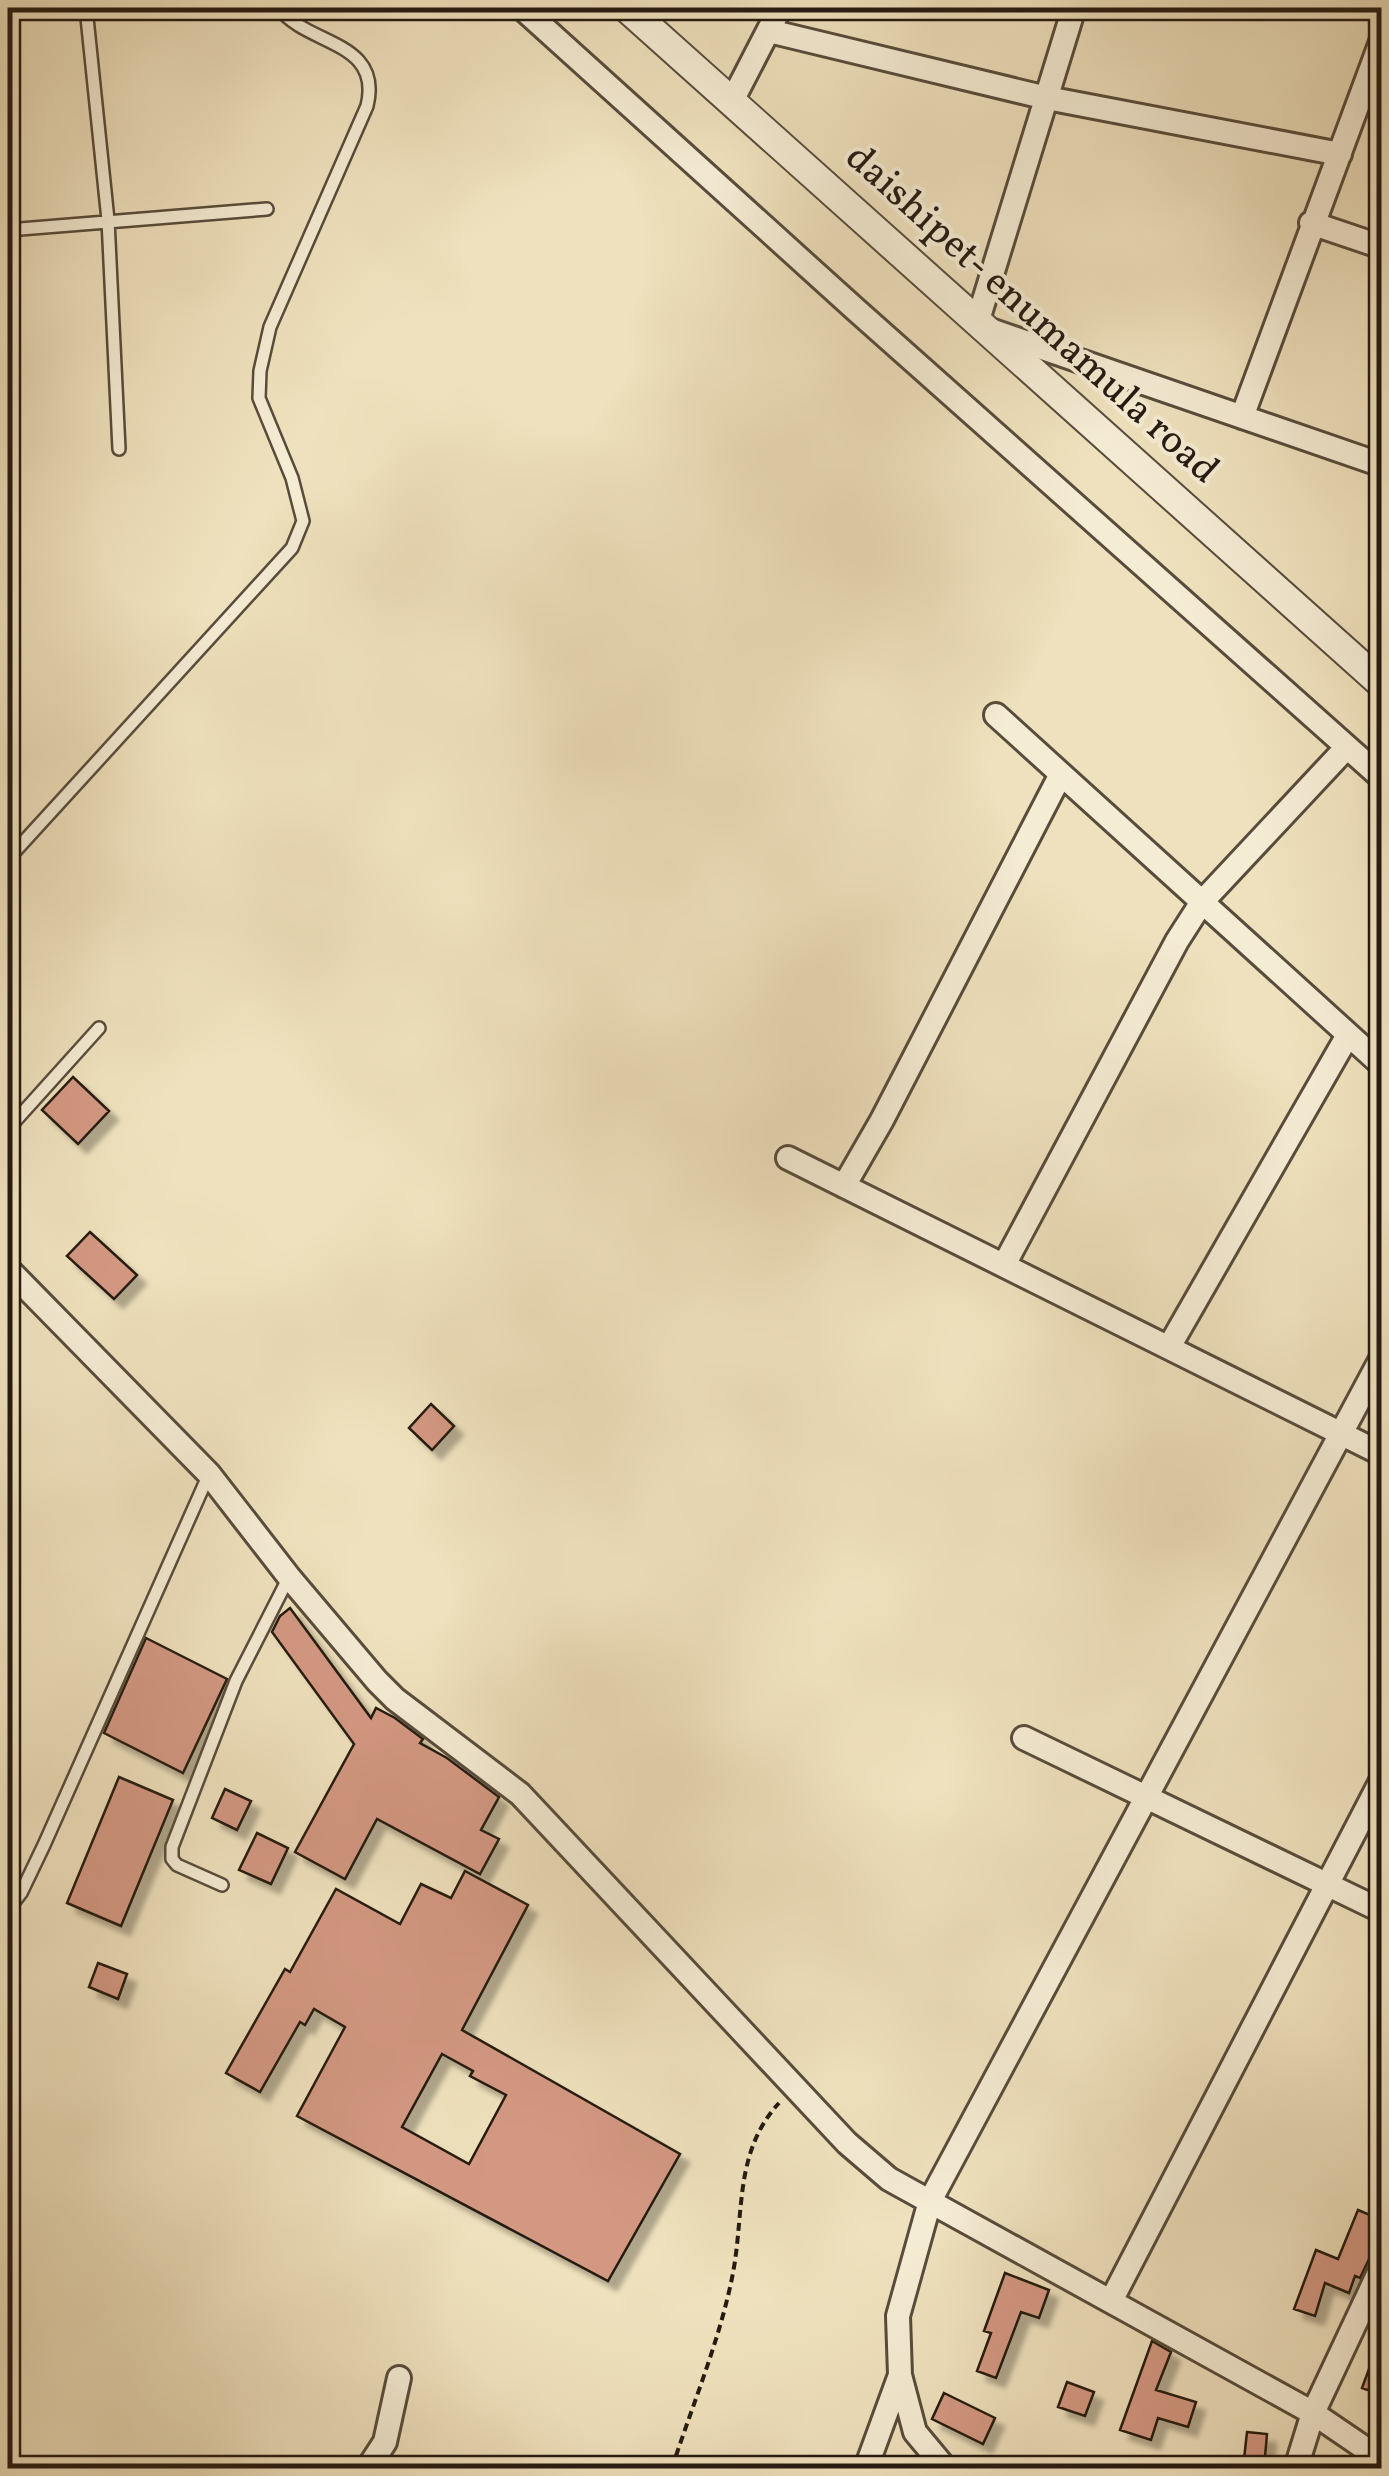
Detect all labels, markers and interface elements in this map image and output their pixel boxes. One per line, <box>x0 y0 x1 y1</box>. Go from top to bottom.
street label: daishipet- enumamula road <box>832 132 1230 498</box>

